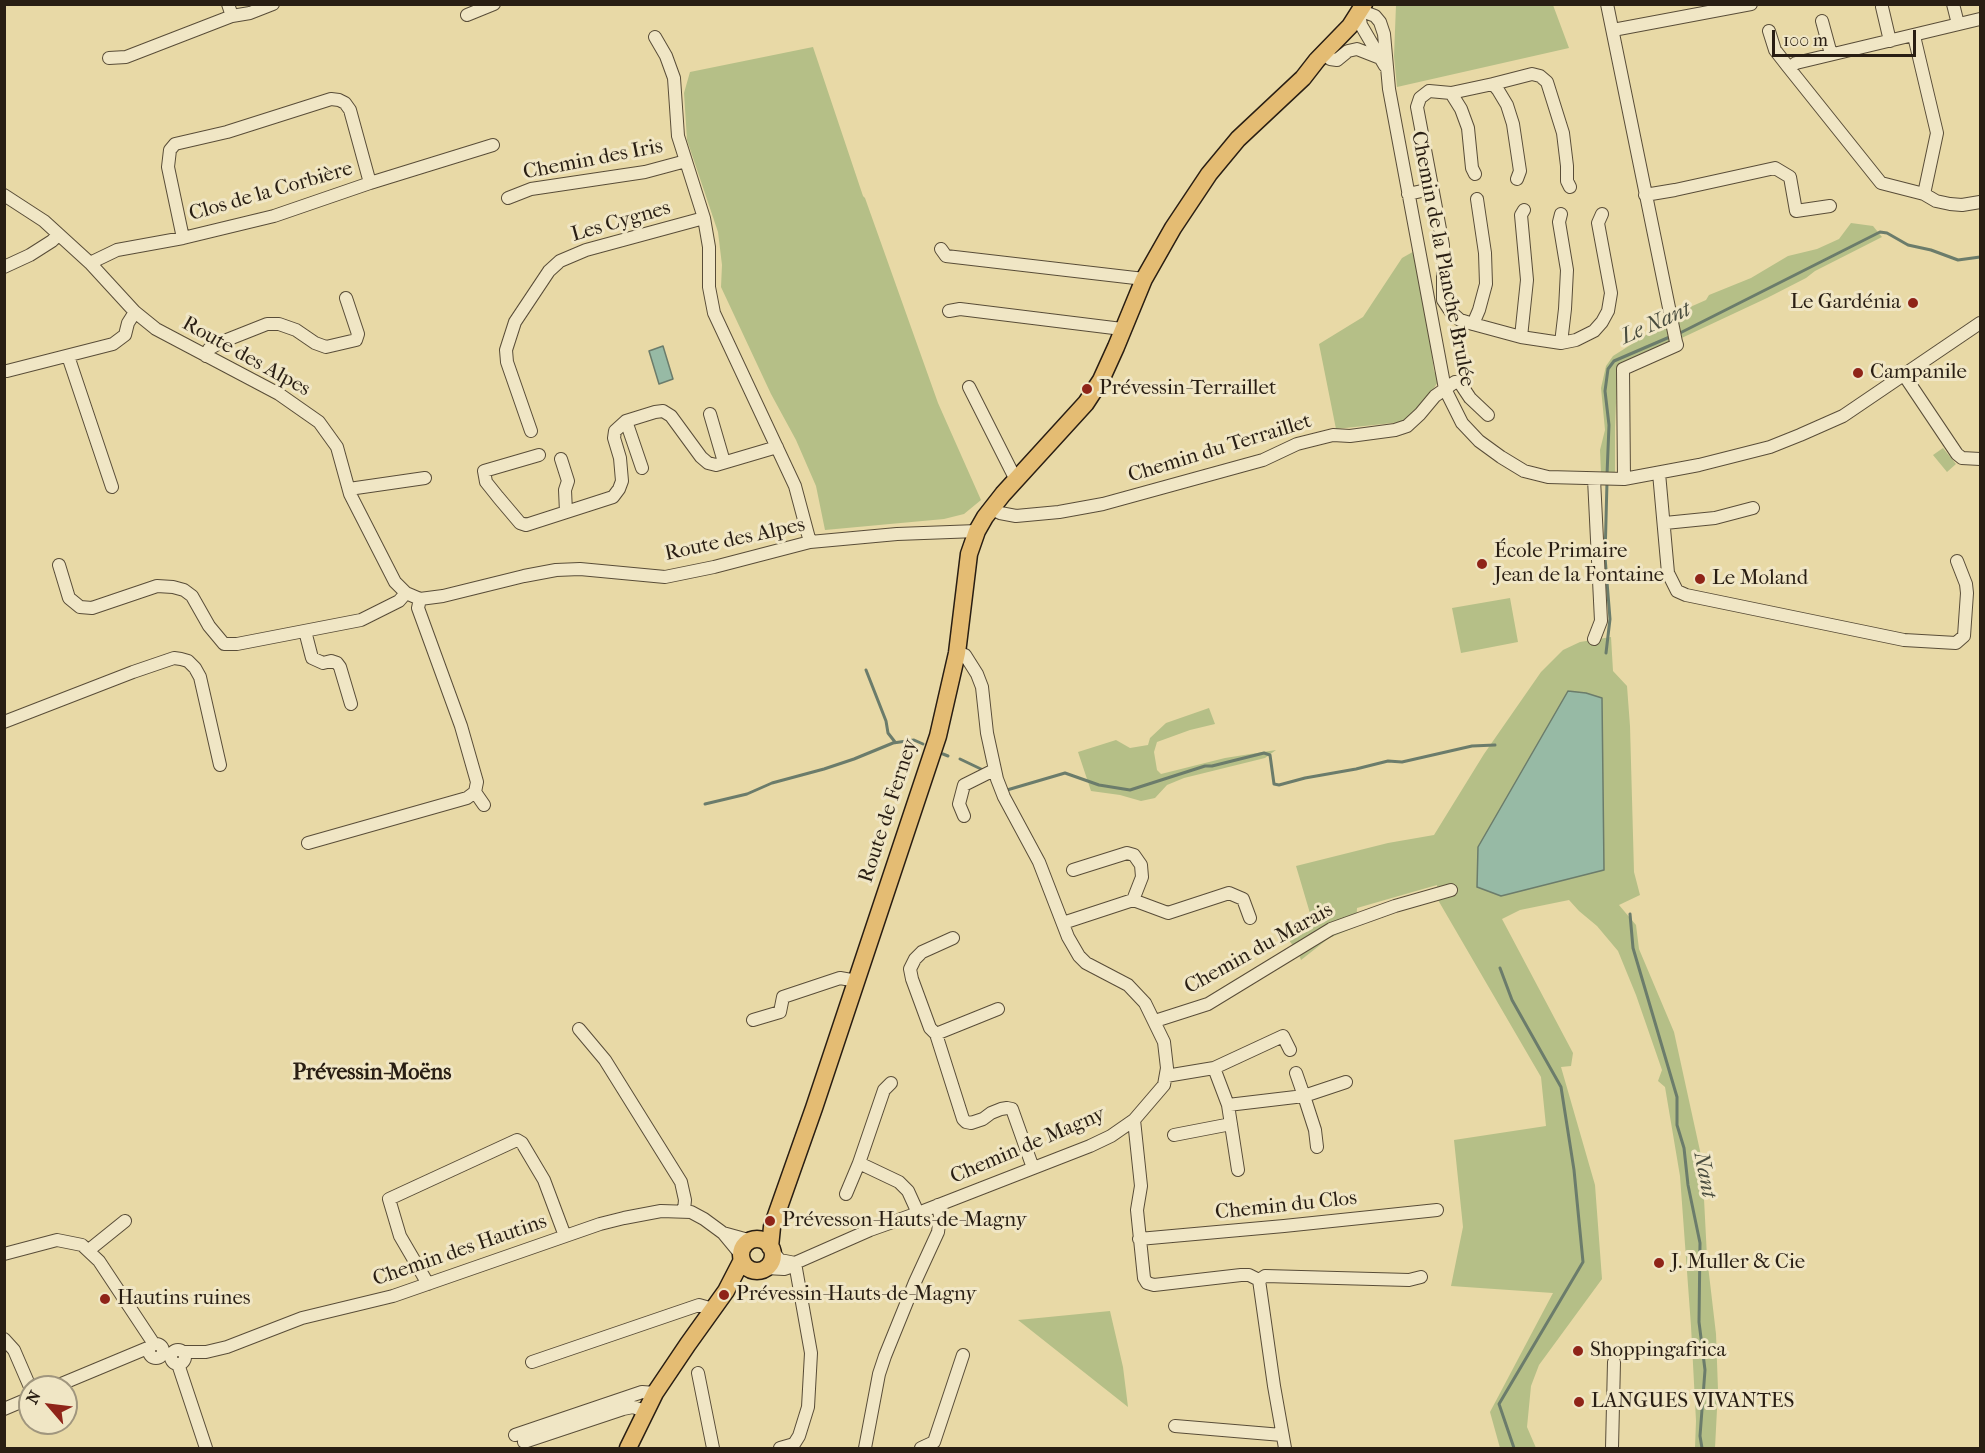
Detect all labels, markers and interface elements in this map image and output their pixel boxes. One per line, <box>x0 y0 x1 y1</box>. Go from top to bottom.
scale bar <box>1775 18 1919 56</box>
text: 100 m <box>1783 30 1828 51</box>
street label: Chemin de la Planche Brulée <box>1405 129 1479 389</box>
street label: Chemin des Iris <box>521 134 665 186</box>
street label: Clos de la Corbière <box>186 157 356 227</box>
street label: Les Cygnes <box>569 196 673 248</box>
place label: Le Gardénia <box>1790 290 1901 316</box>
marker: Le Gardénia <box>1906 296 1920 310</box>
water label: Le Nant <box>1617 297 1695 351</box>
street label: Route des Alpes <box>178 311 314 403</box>
place label: Campanile <box>1870 360 1967 386</box>
marker: Campanile <box>1851 366 1865 380</box>
place label: Prévessin-Terraillet <box>1099 376 1276 402</box>
marker: Prévessin-Terraillet <box>1080 382 1094 396</box>
street label: Chemin du Terraillet <box>1125 409 1315 489</box>
street label: Route des Alpes <box>663 513 807 567</box>
place label: École Primaire Jean de la Fontaine <box>1494 539 1664 589</box>
marker: École Primaire Jean de la Fontaine <box>1475 557 1489 571</box>
place label: Le Moland <box>1712 566 1808 592</box>
marker: Le Moland <box>1693 572 1707 586</box>
street label: Route de Ferney <box>854 736 924 886</box>
street label: Chemin du Marais <box>1180 898 1338 1000</box>
district label: Prévessin-Moëns <box>293 1061 451 1087</box>
street label: Chemin de Magny <box>947 1102 1109 1190</box>
water label: Nant <box>1687 1150 1721 1200</box>
street label: Chemin du Clos <box>1214 1186 1358 1226</box>
place label: Prévesson-Hauts-de-Magny <box>782 1208 1027 1234</box>
street label: Chemin des Hautins <box>370 1209 550 1293</box>
marker: Prévesson-Hauts-de-Magny <box>763 1214 777 1228</box>
place label: J. Muller & Cie <box>1671 1250 1805 1276</box>
marker: J. Muller & Cie <box>1652 1256 1666 1270</box>
place label: Prévessin-Hauts-de-Magny <box>736 1282 976 1308</box>
place label: Hautins ruines <box>117 1286 251 1312</box>
marker: Prévessin-Hauts-de-Magny <box>717 1288 731 1302</box>
marker: Hautins ruines <box>98 1292 112 1306</box>
place label: Shoppingafrica <box>1590 1338 1726 1364</box>
marker: Shoppingafrica <box>1571 1344 1585 1358</box>
north arrow <box>18 1375 78 1435</box>
text: N <box>22 1387 45 1407</box>
place label: LANGUES VIVANTES <box>1591 1389 1794 1415</box>
marker: LANGUES VIVANTES <box>1572 1395 1586 1409</box>

